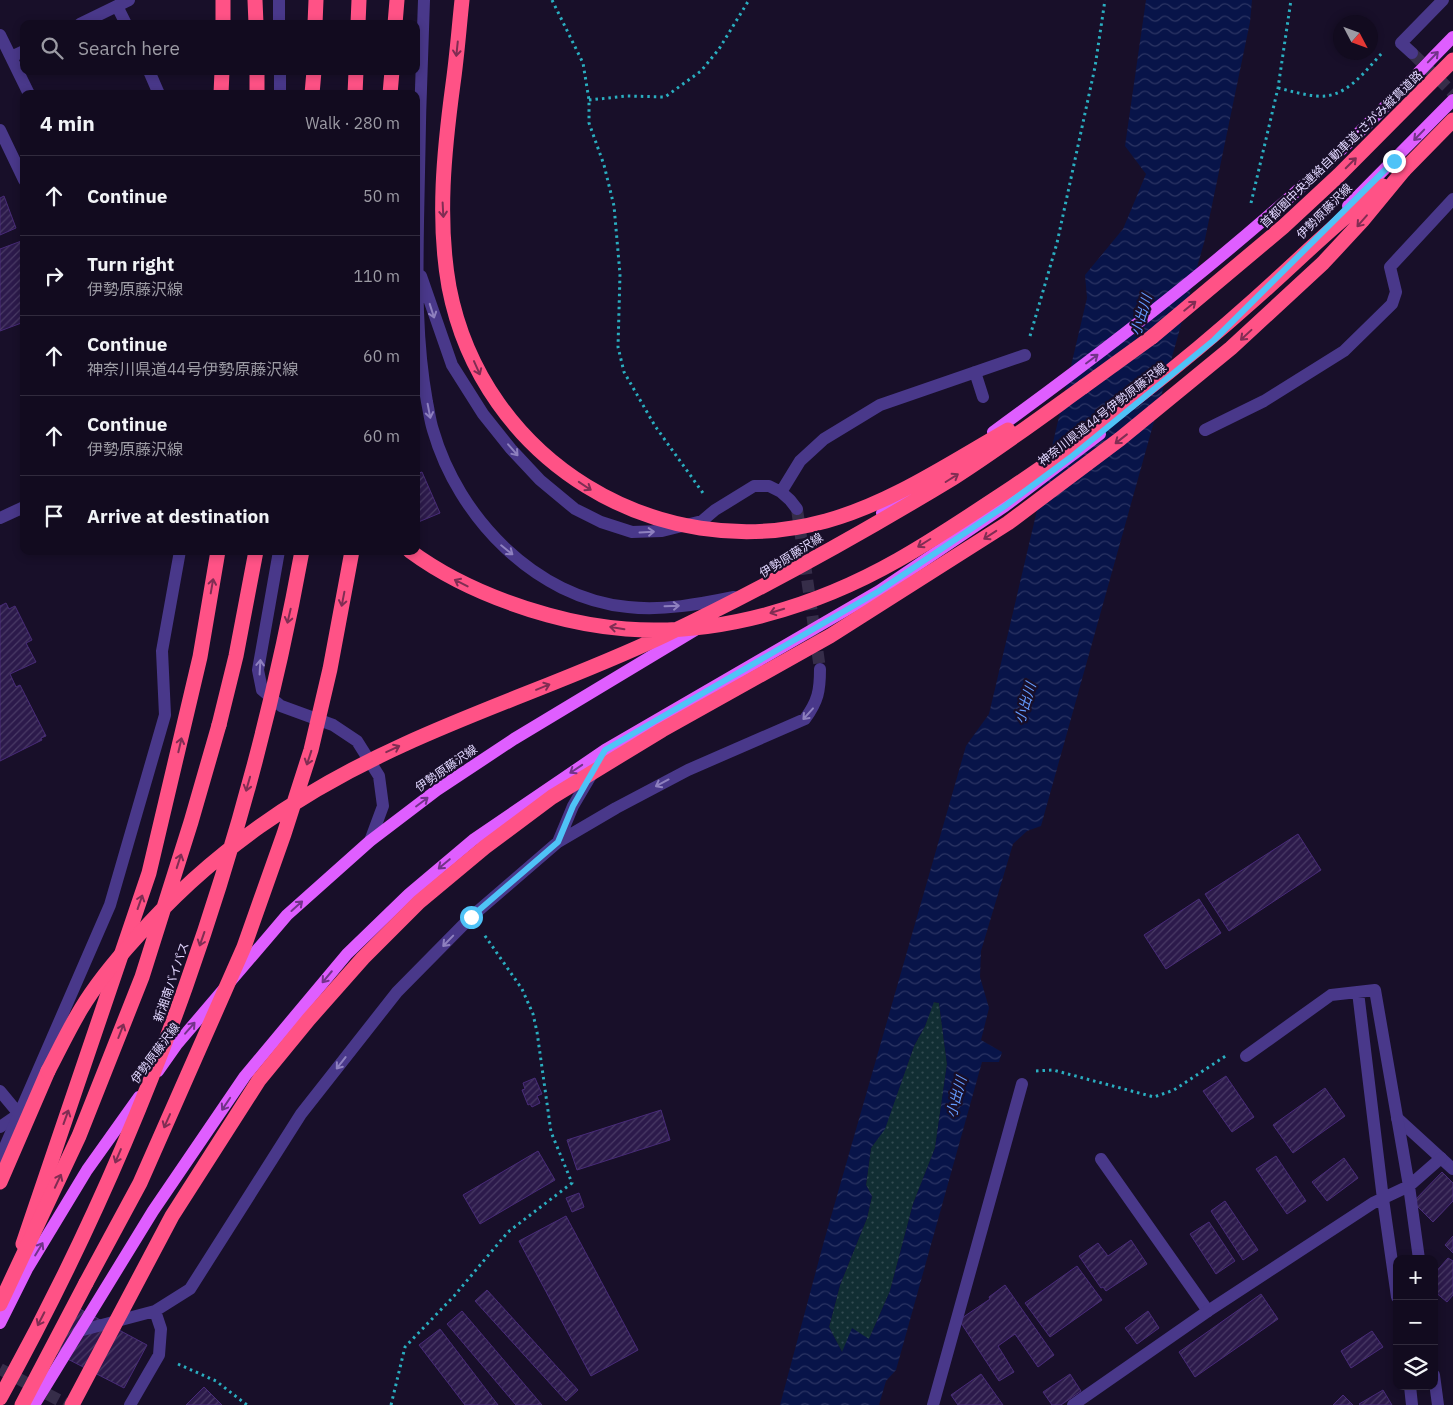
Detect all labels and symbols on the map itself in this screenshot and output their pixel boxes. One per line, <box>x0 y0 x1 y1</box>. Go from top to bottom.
north arrow <box>1333 15 1378 60</box>
one-way arrow <box>452 40 462 56</box>
one-way arrow <box>1427 51 1440 63</box>
street label: 首都圏中央連絡自動車道;さがみ縦貫道路 <box>1257 67 1425 231</box>
one-way arrow <box>1413 129 1425 141</box>
route end <box>1383 150 1406 173</box>
one-way arrow <box>1344 158 1356 170</box>
street label: 伊勢原藤沢線 <box>1293 180 1355 242</box>
one-way arrow <box>438 202 447 218</box>
one-way arrow <box>1356 215 1367 228</box>
water label: 小出川 <box>1126 290 1156 338</box>
one-way arrow <box>1183 301 1196 312</box>
one-way arrow <box>428 302 437 318</box>
one-way arrow <box>1239 329 1252 341</box>
one-way arrow <box>1085 354 1098 365</box>
street label: 神奈川県道44号伊勢原藤沢線 <box>1035 359 1169 469</box>
one-way arrow <box>472 360 482 375</box>
one-way arrow <box>425 403 434 419</box>
one-way arrow <box>1114 433 1127 444</box>
one-way arrow <box>507 443 518 456</box>
one-way arrow <box>945 472 959 483</box>
one-way arrow <box>578 481 592 491</box>
one-way arrow <box>638 527 654 536</box>
street label: 伊勢原藤沢線 <box>756 530 826 580</box>
one-way arrow <box>983 530 997 540</box>
one-way arrow <box>918 539 932 549</box>
one-way arrow <box>501 545 514 556</box>
one-way arrow <box>208 578 218 594</box>
one-way arrow <box>454 578 469 588</box>
one-way arrow <box>337 591 347 607</box>
one-way arrow <box>664 602 680 611</box>
one-way arrow <box>770 607 786 617</box>
one-way arrow <box>284 608 293 624</box>
one-way arrow <box>609 622 625 632</box>
one-way arrow <box>255 660 264 676</box>
water label: 小出川 <box>1010 678 1040 726</box>
one-way arrow <box>535 682 550 692</box>
one-way arrow <box>802 707 814 720</box>
one-way arrow <box>176 737 185 753</box>
street label: 伊勢原藤沢線 <box>412 741 480 795</box>
one-way arrow <box>385 744 400 754</box>
one-way arrow <box>304 750 313 765</box>
one-way arrow <box>569 764 583 775</box>
one-way arrow <box>243 775 253 791</box>
one-way arrow <box>655 779 670 788</box>
one-way arrow <box>415 797 429 807</box>
one-way arrow <box>174 853 184 869</box>
one-way arrow <box>438 859 451 870</box>
one-way arrow <box>135 894 145 910</box>
one-way arrow <box>291 900 304 912</box>
route start <box>460 906 483 929</box>
one-way arrow <box>197 931 206 947</box>
one-way arrow <box>442 934 454 947</box>
street label: 新湘南バイパス <box>150 940 192 1024</box>
one-way arrow <box>322 970 333 983</box>
street label: 伊勢原藤沢線 <box>127 1020 183 1086</box>
one-way arrow <box>184 1022 196 1035</box>
one-way arrow <box>117 1024 126 1040</box>
one-way arrow <box>336 1056 346 1070</box>
water label: 小出川 <box>942 1072 971 1120</box>
one-way arrow <box>221 1096 231 1110</box>
one-way arrow <box>62 1110 71 1125</box>
one-way arrow <box>162 1113 171 1128</box>
one-way arrow <box>113 1148 122 1163</box>
one-way arrow <box>54 1174 63 1189</box>
one-way arrow <box>35 1242 45 1256</box>
one-way arrow <box>36 1311 46 1326</box>

